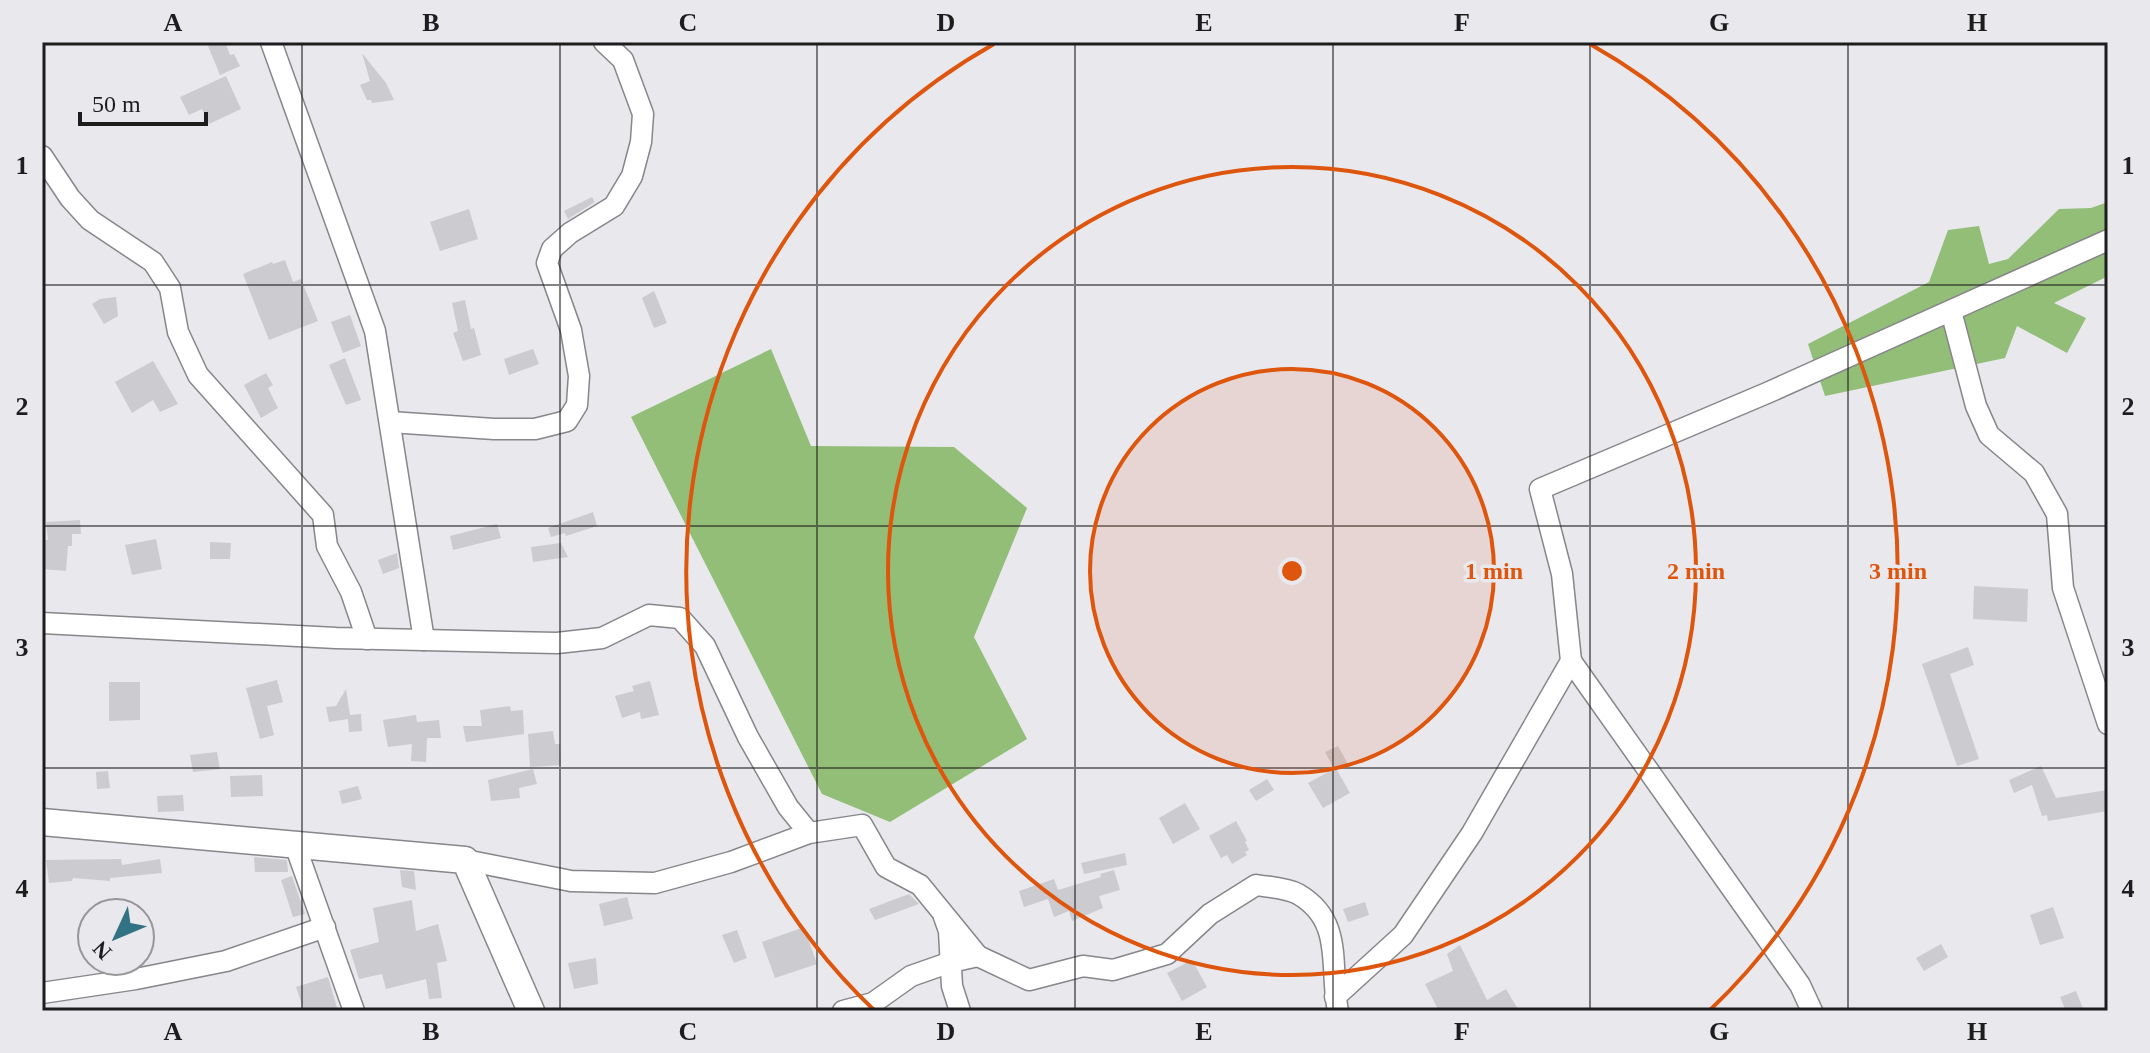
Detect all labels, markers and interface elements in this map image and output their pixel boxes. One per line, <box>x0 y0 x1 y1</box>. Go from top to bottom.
text: A <box>164 8 183 37</box>
text: B <box>422 8 440 37</box>
text: C <box>679 8 697 37</box>
text: D <box>937 8 955 37</box>
text: E <box>1195 8 1213 37</box>
text: F <box>1454 8 1470 37</box>
text: G <box>1709 8 1729 37</box>
text: H <box>1967 8 1987 37</box>
scale bar <box>80 76 206 126</box>
text: 50 m <box>92 91 141 117</box>
text: 1 <box>16 151 29 180</box>
text: 1 <box>2122 151 2135 180</box>
text: 2 <box>16 392 29 421</box>
text: 2 <box>2122 392 2135 421</box>
centre of rings <box>1278 557 1306 585</box>
text: 1 min <box>1465 558 1523 584</box>
text: 2 min <box>1667 558 1725 584</box>
text: 3 min <box>1869 558 1927 584</box>
text: 3 <box>16 633 29 662</box>
text: 3 <box>2122 633 2135 662</box>
text: 4 <box>16 874 29 903</box>
text: 4 <box>2122 874 2135 903</box>
north arrow <box>76 897 156 977</box>
text: N <box>87 936 116 965</box>
text: A <box>164 1017 183 1046</box>
text: B <box>422 1017 440 1046</box>
text: C <box>679 1017 697 1046</box>
text: D <box>937 1017 955 1046</box>
text: E <box>1195 1017 1213 1046</box>
text: F <box>1454 1017 1470 1046</box>
text: G <box>1709 1017 1729 1046</box>
text: H <box>1967 1017 1987 1046</box>

